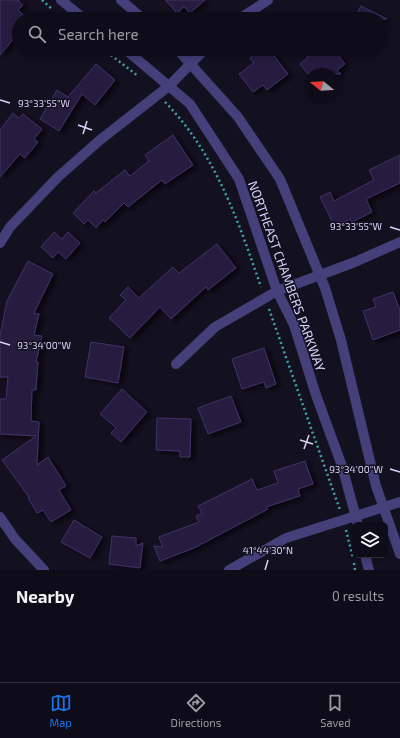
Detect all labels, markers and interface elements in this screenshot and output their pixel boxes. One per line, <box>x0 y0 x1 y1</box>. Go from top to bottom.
search box <box>12 12 388 56</box>
icon: search <box>26 23 48 45</box>
text: Search here <box>58 25 139 43</box>
north arrow <box>304 68 340 104</box>
text: 93°33'55"W <box>18 97 70 109</box>
street label: NORTHEAST CHAMBERS PARKWAY <box>245 178 329 374</box>
text: 93°33'55"W <box>330 220 382 232</box>
text: 93°34'00"W <box>17 339 71 351</box>
text: 93°34'00"W <box>329 463 383 475</box>
map controls <box>352 522 388 558</box>
button: layers <box>352 522 388 558</box>
text: 41°44'30"N <box>243 544 293 556</box>
text: Nearby <box>16 586 74 606</box>
text: 0 results <box>332 588 384 604</box>
tab: Map <box>50 692 72 729</box>
tab: Directions <box>171 692 221 729</box>
tab: Saved <box>320 692 351 729</box>

